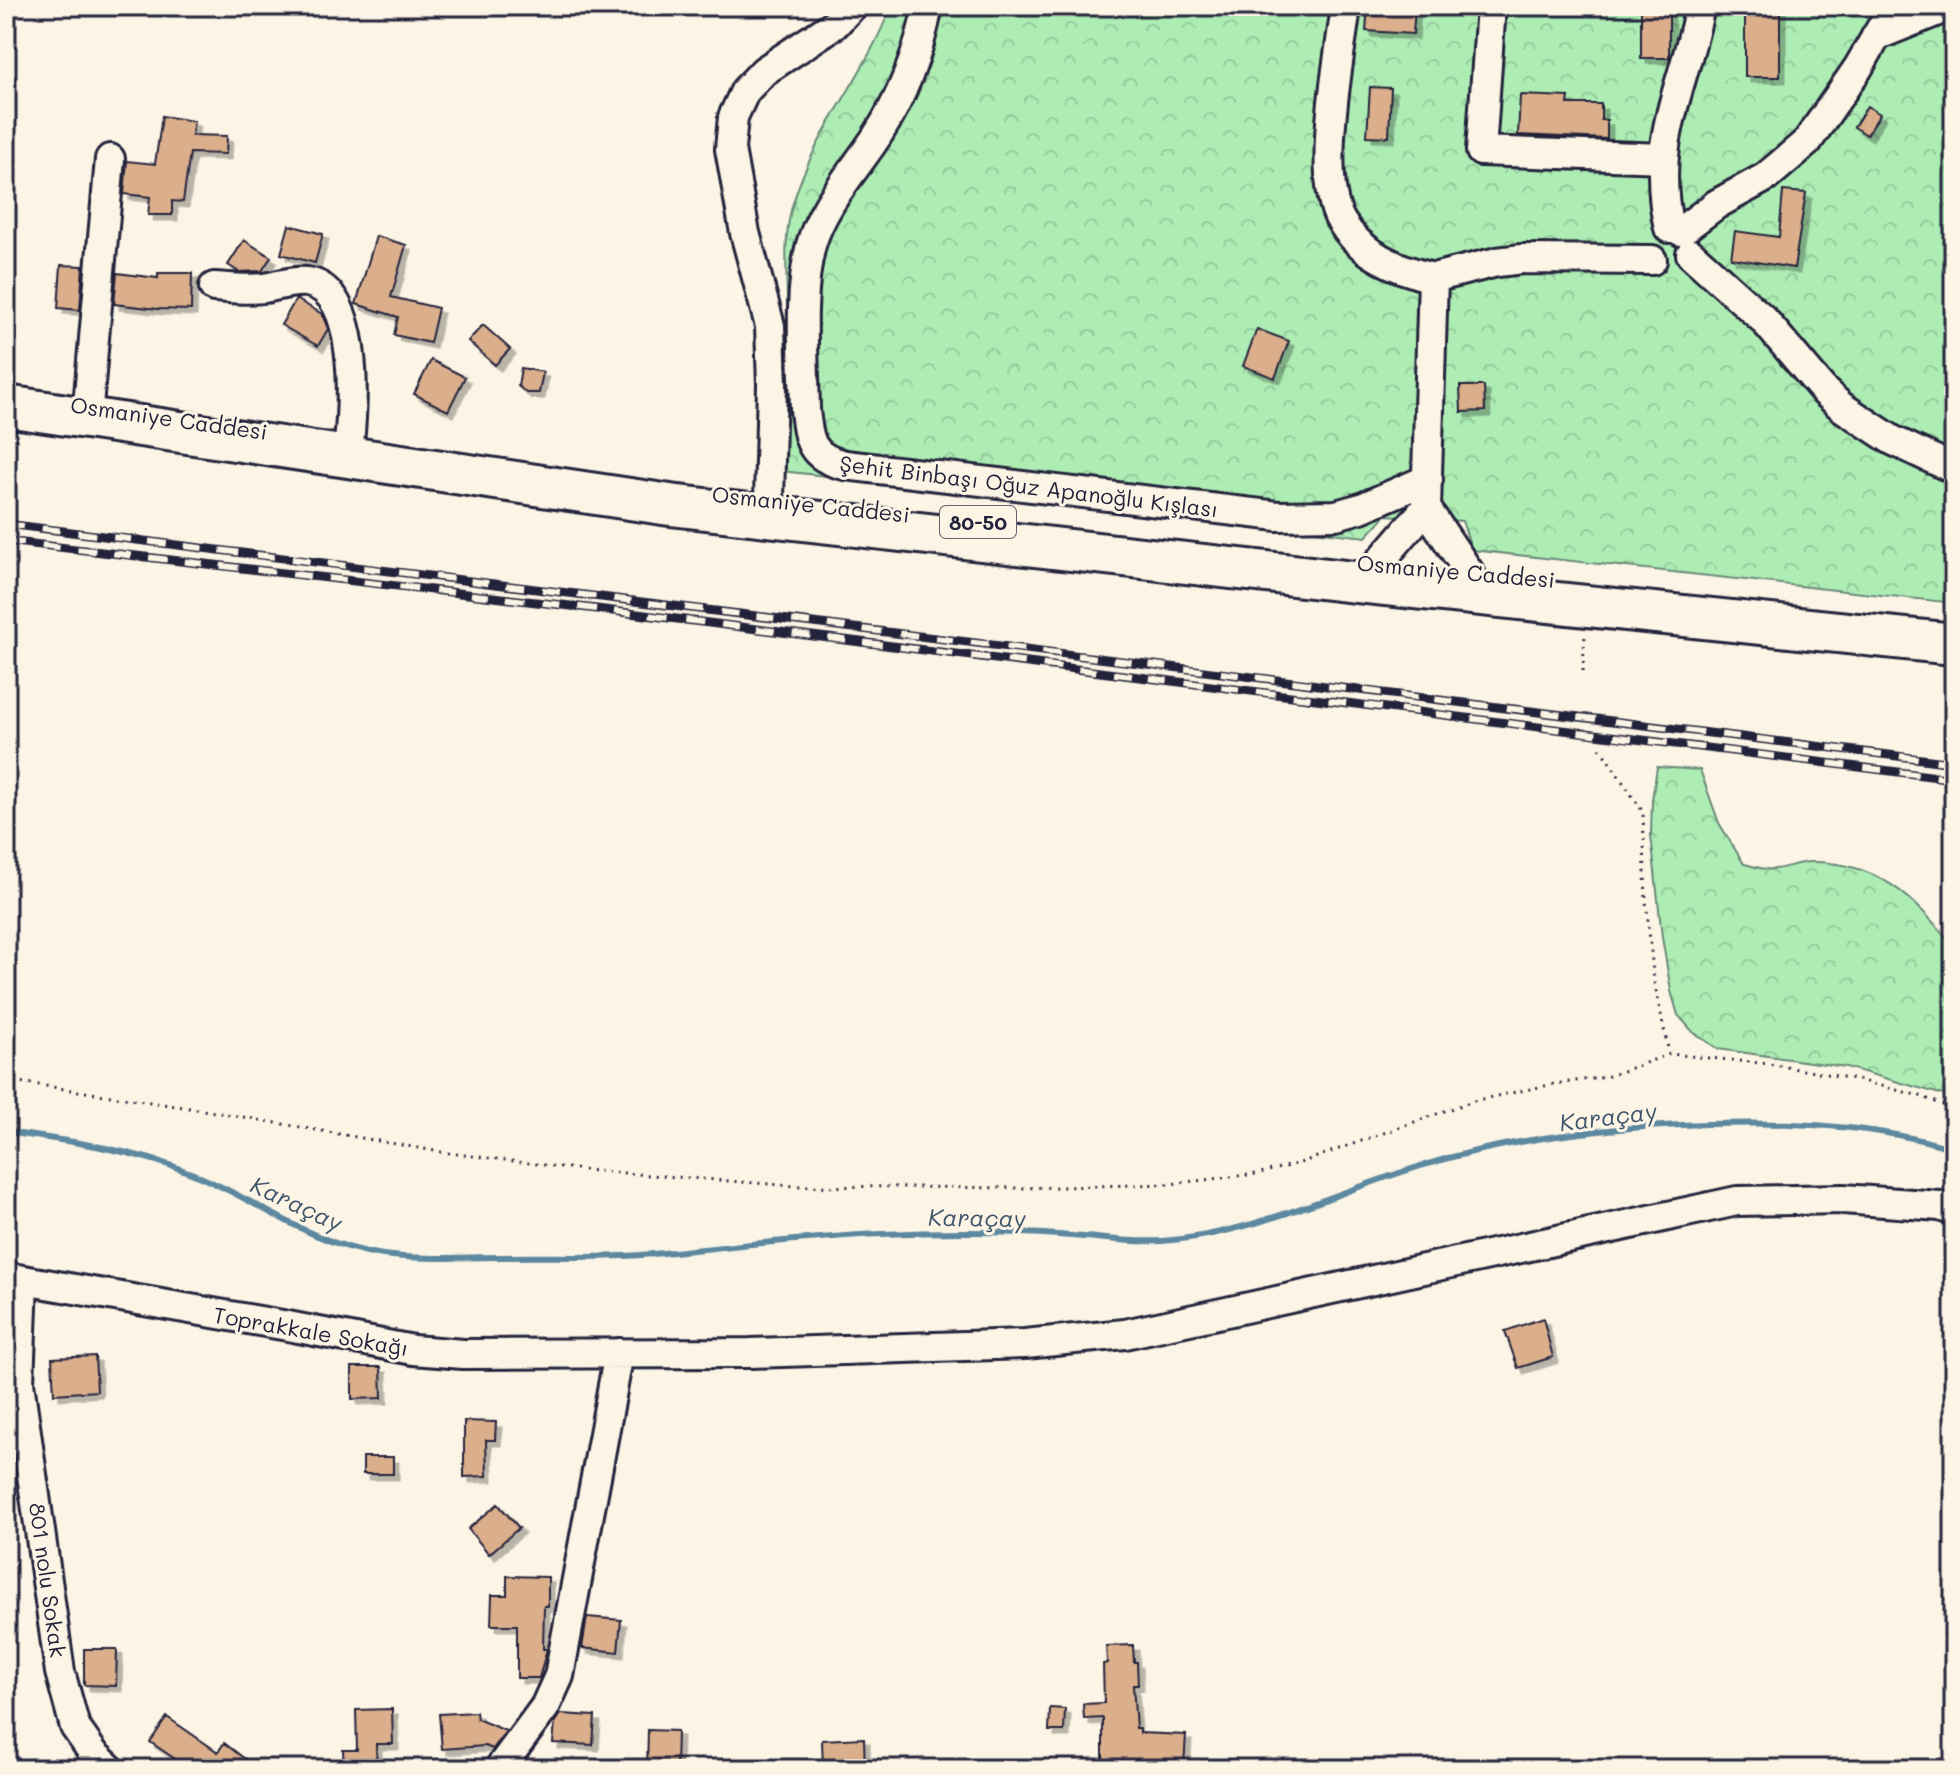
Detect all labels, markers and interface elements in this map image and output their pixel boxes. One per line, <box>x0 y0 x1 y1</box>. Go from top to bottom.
street label: Osmaniye Caddesi <box>69 390 269 446</box>
street label: Şehit Binbaşı Oğuz Apanoğlu Kışlası <box>838 448 1220 524</box>
street label: Osmaniye Caddesi <box>711 479 911 529</box>
road number: 80-50 <box>940 506 1016 538</box>
street label: Osmaniye Caddesi <box>1356 548 1556 594</box>
water label: Karaçay <box>1557 1095 1659 1137</box>
water label: Karaçay <box>246 1168 348 1238</box>
water label: Karaçay <box>928 1201 1027 1233</box>
street label: Toprakkale Sokağı <box>211 1300 411 1362</box>
street label: 801 nolu Sokak <box>23 1501 73 1659</box>

